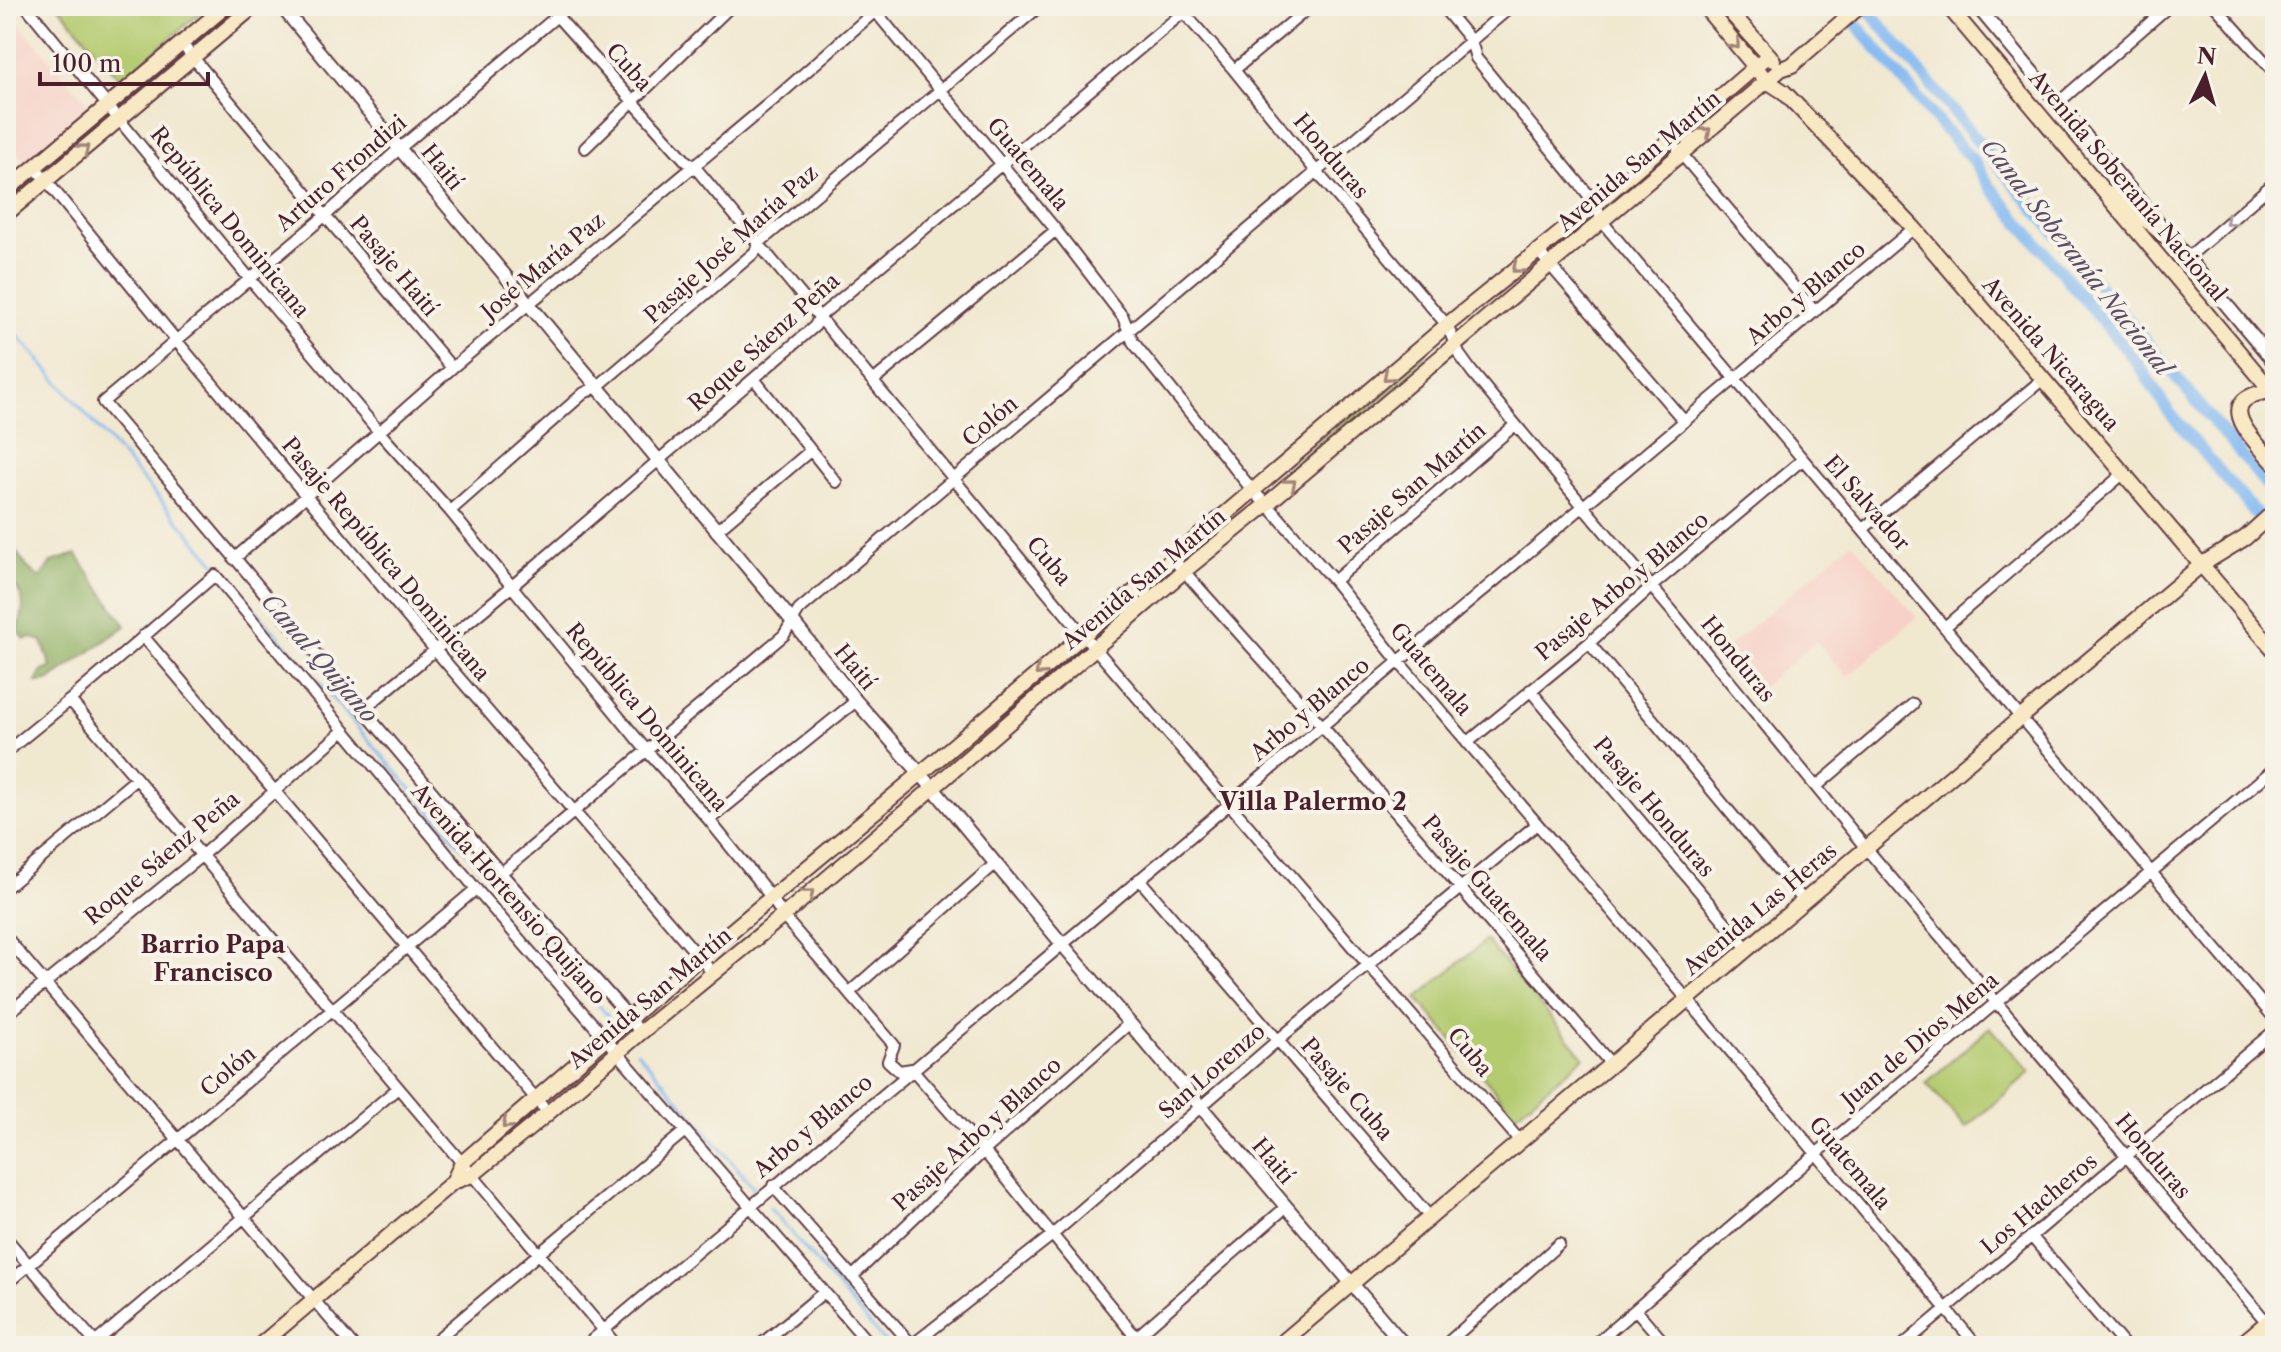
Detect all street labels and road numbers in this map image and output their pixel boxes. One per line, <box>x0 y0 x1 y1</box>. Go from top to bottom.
street label: Cuba <box>600 37 658 97</box>
street label: Avenida Soberanía Nacional <box>2023 64 2233 307</box>
street label: Avenida San Martín <box>1551 85 1726 238</box>
street label: Honduras <box>1288 108 1374 204</box>
street label: Arturo Frondizi <box>270 109 412 238</box>
street label: Guatemala <box>981 112 1075 216</box>
street label: República Dominicana <box>145 121 316 323</box>
street label: Haití <box>415 139 469 196</box>
street label: Pasaje José María Paz <box>639 159 823 329</box>
street label: José María Paz <box>474 207 610 327</box>
street label: Pasaje Haití <box>344 210 444 322</box>
street label: Arbo y Blanco <box>1740 235 1871 351</box>
street label: Roque Sáenz Peña <box>683 267 845 417</box>
street label: Avenida Nicaragua <box>1976 271 2125 437</box>
street label: Colón <box>957 390 1023 452</box>
street label: Pasaje San Martín <box>1333 416 1492 559</box>
street label: Pasaje República Dominicana <box>276 432 496 686</box>
street label: El Salvador <box>1818 450 1916 556</box>
street label: Avenida San Martín <box>1056 503 1231 656</box>
street label: Pasaje Arbo y Blanco <box>1530 506 1714 666</box>
street label: Cuba <box>1021 531 1077 591</box>
street label: Honduras <box>1695 611 1781 707</box>
street label: República Dominicana <box>560 617 734 817</box>
street label: Guatemala <box>1384 617 1478 721</box>
street label: Haití <box>828 639 882 696</box>
street label: Arbo y Blanco <box>1244 651 1375 767</box>
street label: Pasaje Honduras <box>1588 732 1720 882</box>
street label: Avenida Hortensio Quijano <box>405 777 612 1010</box>
street label: Roque Sáenz Peña <box>79 785 245 931</box>
street label: Pasaje Guatemala <box>1416 809 1558 967</box>
street label: Avenida Las Heras <box>1677 837 1842 982</box>
street label: Avenida San Martín <box>562 922 737 1075</box>
street label: Juan de Dios Mena <box>1834 966 2004 1116</box>
street label: San Lorenzo <box>1153 1017 1271 1125</box>
street label: Cuba <box>1442 1022 1498 1082</box>
street label: Pasaje Cuba <box>1295 1032 1399 1146</box>
street label: Colón <box>195 1040 261 1102</box>
street label: Pasaje Arbo y Blanco <box>887 1051 1067 1217</box>
street label: Arbo y Blanco <box>747 1068 878 1184</box>
street label: Honduras <box>2110 1108 2196 1204</box>
street label: Guatemala <box>1803 1111 1897 1215</box>
street label: Haití <box>1246 1133 1300 1190</box>
street label: Los Hacheros <box>1975 1148 2103 1260</box>

